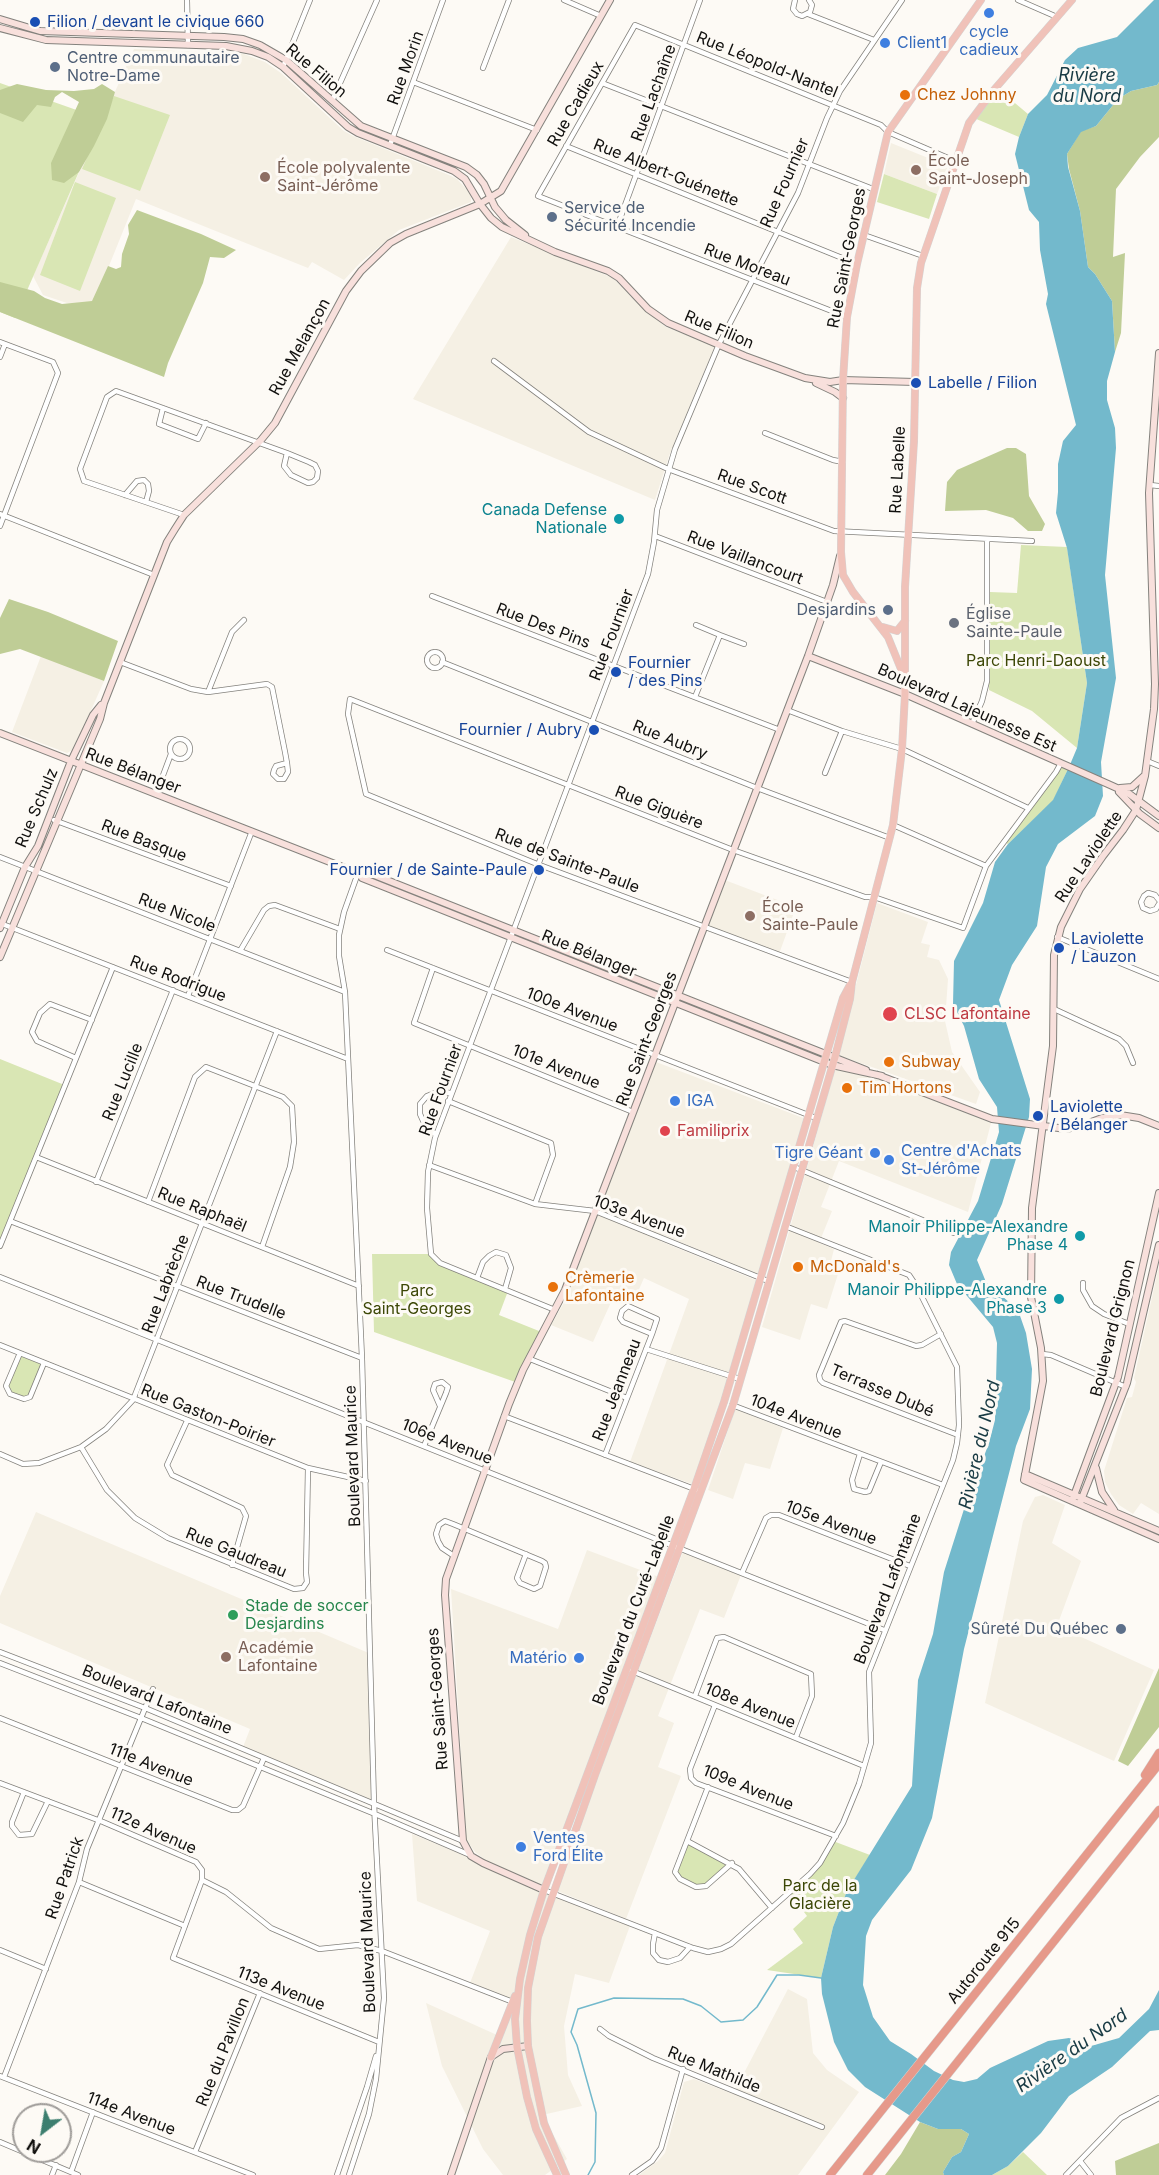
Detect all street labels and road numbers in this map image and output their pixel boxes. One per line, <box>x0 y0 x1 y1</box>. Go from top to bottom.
street label: Rue Morin <box>384 28 428 108</box>
street label: Rue Léopold-Nantel <box>694 28 840 102</box>
street label: Rue Filion <box>282 40 350 102</box>
street label: Rue Lachaîne <box>628 42 680 144</box>
street label: Rue Cadieux <box>544 58 608 150</box>
street label: Rue Albert-Guénette <box>591 135 741 211</box>
street label: Rue Fournier <box>757 135 813 231</box>
street label: Rue Saint-Georges <box>824 186 870 330</box>
street label: Rue Moreau <box>701 240 793 290</box>
street label: Rue Melançon <box>265 295 335 399</box>
street label: Rue Filion <box>681 307 757 353</box>
street label: Rue Labelle <box>886 426 910 514</box>
street label: Rue Scott <box>715 466 789 508</box>
street label: Rue Vaillancourt <box>684 527 806 589</box>
street label: Rue Fournier <box>586 587 638 683</box>
street label: Rue Des Pins <box>493 599 593 653</box>
street label: Boulevard Lajeunesse Est <box>875 660 1059 756</box>
street label: Rue Aubry <box>630 716 710 764</box>
street label: Rue Bélanger <box>82 744 184 798</box>
street label: Rue Schulz <box>12 765 62 851</box>
street label: Rue Giguère <box>612 782 706 834</box>
street label: Rue Laviolette <box>1051 808 1127 906</box>
street label: Rue Basque <box>99 816 189 866</box>
street label: Rue de Sainte-Paule <box>492 825 642 897</box>
street label: Rue Nicole <box>136 889 218 937</box>
street label: Rue Bélanger <box>539 926 639 982</box>
street label: Rue Rodrigue <box>127 952 229 1006</box>
street label: Rue Saint-Georges <box>612 969 682 1109</box>
street label: 100e Avenue <box>523 984 621 1036</box>
street label: Rue Lucille <box>99 1040 147 1124</box>
street label: Rue Fournier <box>415 1041 467 1139</box>
street label: 101e Avenue <box>509 1041 603 1093</box>
street label: Rue Raphaël <box>155 1183 249 1237</box>
street label: 103e Avenue <box>590 1191 688 1243</box>
street label: Rue Labrèche <box>138 1232 194 1336</box>
street label: Boulevard Grignon <box>1087 1257 1139 1399</box>
street label: Rue Trudelle <box>193 1272 289 1324</box>
street label: Rue Jeanneau <box>589 1336 645 1444</box>
street label: Terrasse Dubé <box>827 1361 937 1421</box>
street label: Rue Gaston-Poirier <box>138 1380 278 1452</box>
street label: Boulevard Maurice <box>341 1385 365 1527</box>
street label: 104e Avenue <box>747 1391 845 1443</box>
street label: 106e Avenue <box>399 1415 495 1469</box>
street label: 105e Avenue <box>783 1497 879 1549</box>
street label: Boulevard Lafontaine <box>850 1511 926 1667</box>
street label: Boulevard du Curé-Labelle <box>589 1512 679 1708</box>
street label: Rue Gaudreau <box>183 1524 289 1582</box>
street label: Rue Saint-Georges <box>423 1627 453 1771</box>
street label: Boulevard Lafontaine <box>79 1661 235 1739</box>
street label: 108e Avenue <box>702 1679 798 1733</box>
street label: 111e Avenue <box>106 1739 196 1791</box>
street label: 109e Avenue <box>700 1761 796 1815</box>
street label: 112e Avenue <box>107 1803 199 1859</box>
street label: Rue Patrick <box>42 1834 88 1922</box>
street label: Boulevard Maurice <box>356 1871 380 2013</box>
street label: Autoroute 915 <box>943 1914 1025 2008</box>
street label: 113e Avenue <box>234 1963 328 2015</box>
street label: Rue du Pavillon <box>192 1995 254 2109</box>
street label: Rue Mathilde <box>665 2043 763 2097</box>
street label: 114e Avenue <box>84 2088 178 2140</box>

